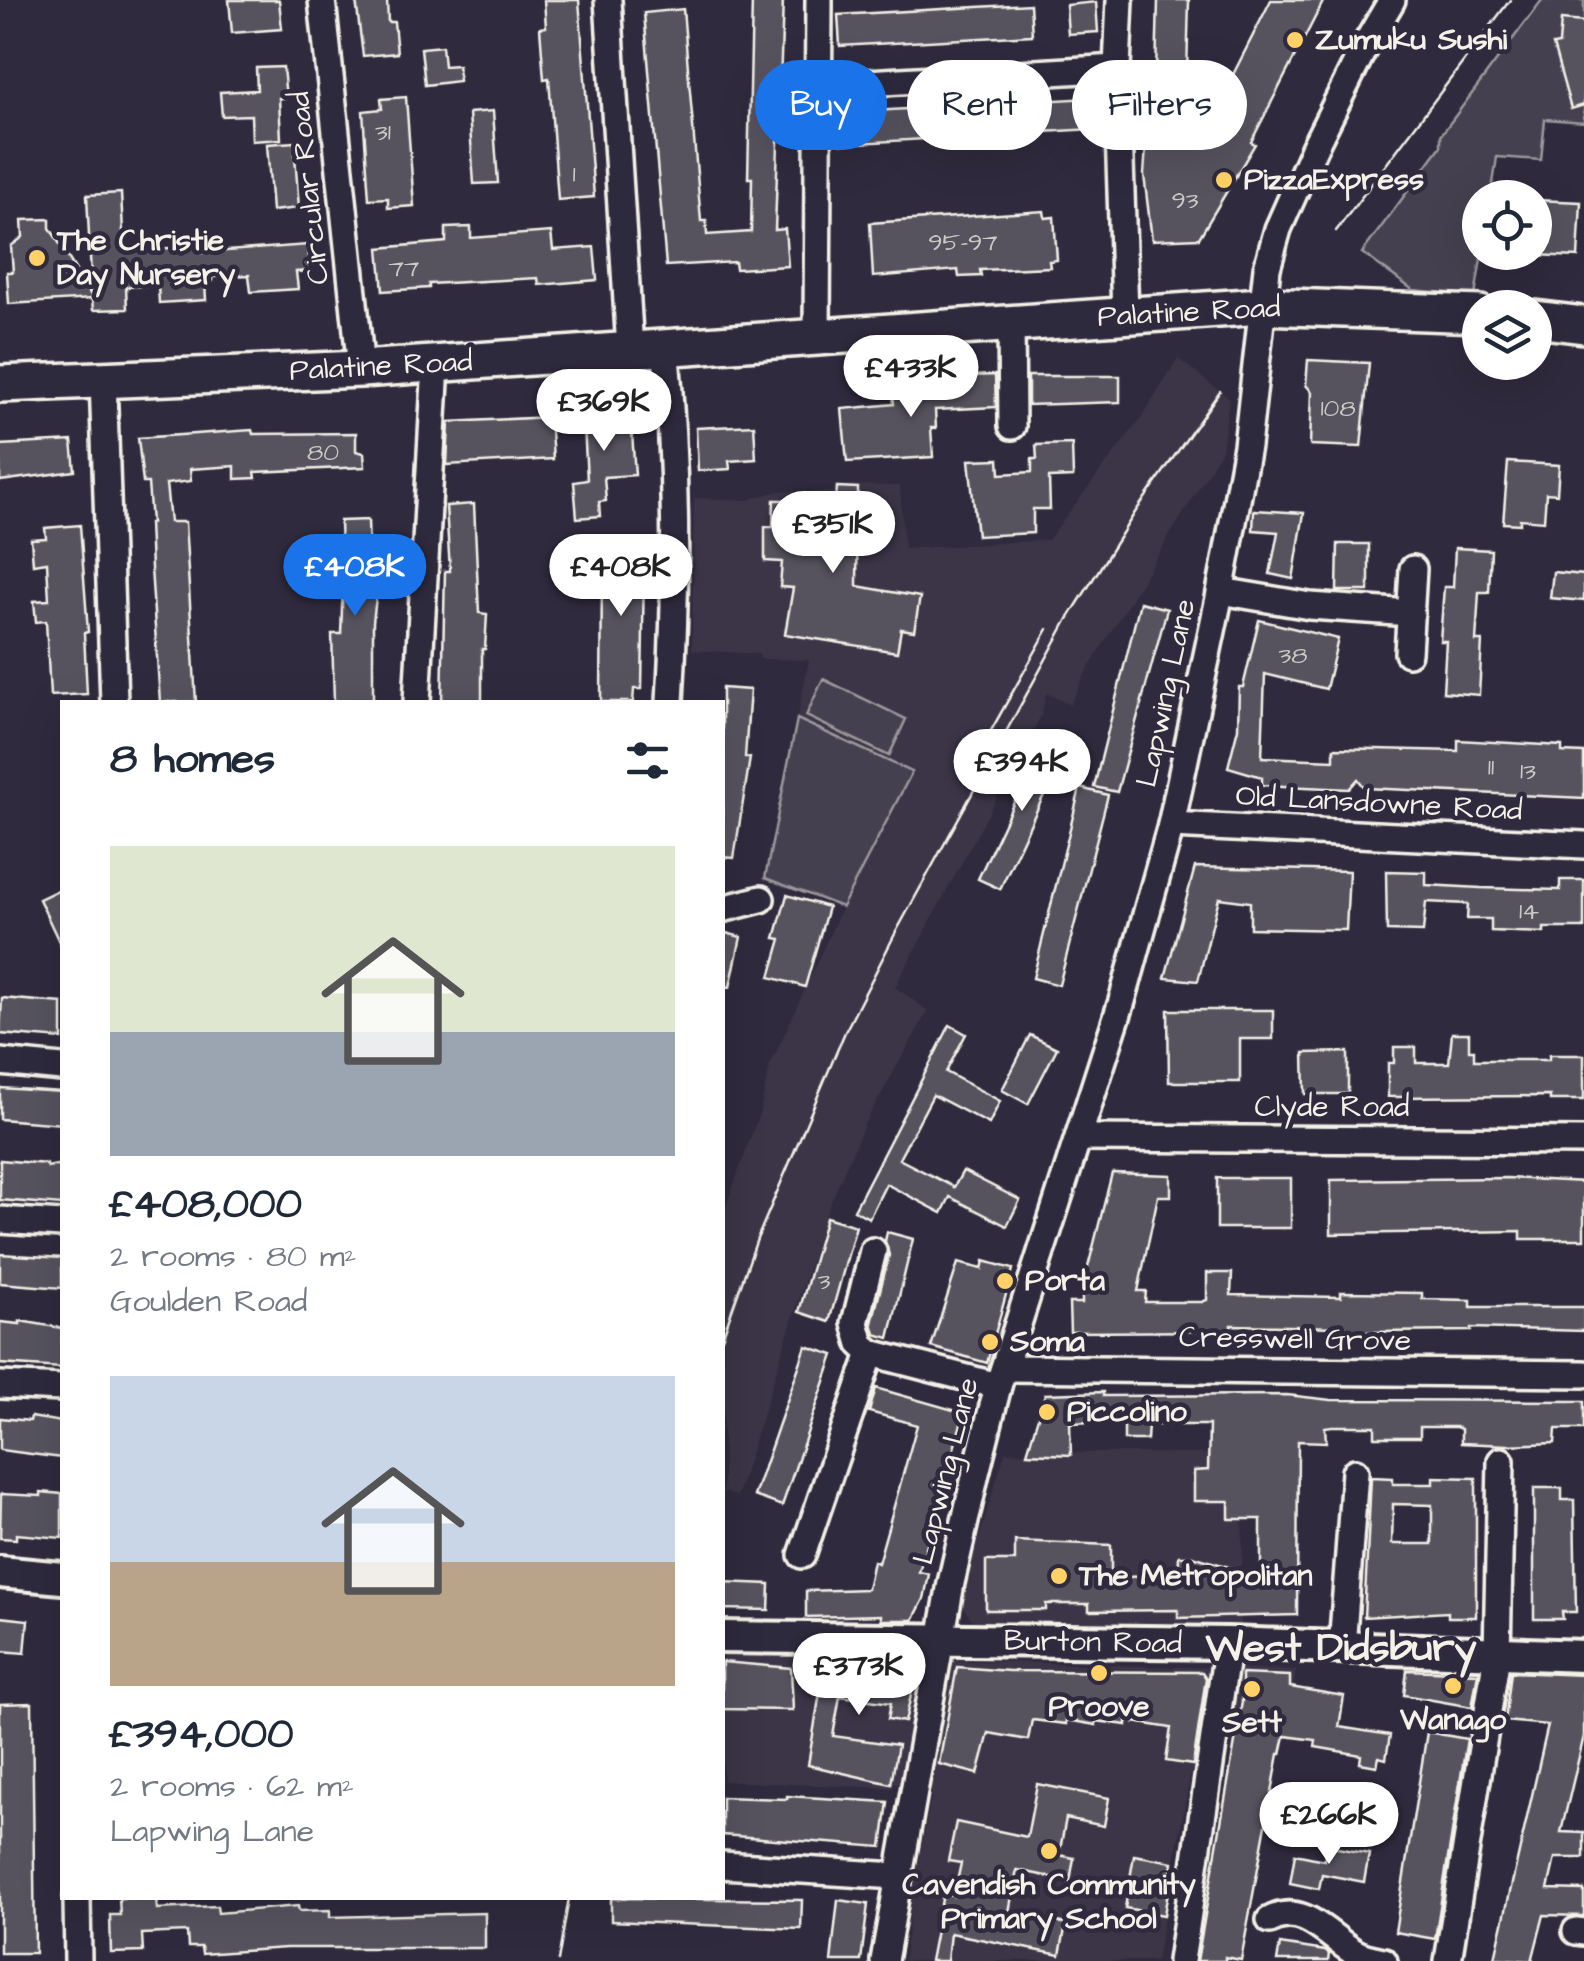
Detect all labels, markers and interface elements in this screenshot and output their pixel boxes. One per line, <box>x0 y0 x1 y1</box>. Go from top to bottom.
place label: Zumuku Sushi <box>1315 19 1507 61</box>
marker: Zumuku Sushi <box>1284 29 1306 51</box>
chip: Buy <box>755 60 887 150</box>
chip: Rent <box>907 60 1052 150</box>
chip: Filters <box>1072 60 1247 150</box>
street label: Circular Road <box>278 89 340 287</box>
house number: 31 <box>375 115 391 150</box>
house number: 1 <box>572 157 576 192</box>
place label: PizzaExpress <box>1244 159 1424 202</box>
marker: PizzaExpress <box>1213 169 1235 191</box>
map controls <box>1462 180 1552 380</box>
button: locate <box>1462 180 1552 270</box>
house number: 93 <box>1172 183 1199 218</box>
place label: The Christie Day Nursery <box>56 220 236 298</box>
house number: 95-97 <box>928 225 998 260</box>
marker: The Christie Day Nursery <box>26 247 48 269</box>
house number: 77 <box>389 251 419 286</box>
street label: Palatine Road <box>1096 286 1282 338</box>
button: layers <box>1462 290 1552 380</box>
pin: £433K <box>841 335 981 420</box>
street label: Palatine Road <box>288 340 474 392</box>
text: £433K <box>866 345 956 390</box>
pin: £369K <box>534 369 674 454</box>
text: £369K <box>558 379 650 424</box>
house number: 108 <box>1320 391 1356 426</box>
house number: 80 <box>307 435 339 470</box>
pin: £351K <box>763 491 903 576</box>
text: £351K <box>793 501 873 546</box>
pin: £408K <box>285 534 425 619</box>
pin: £408K <box>551 534 691 619</box>
text: £408K <box>305 544 405 589</box>
text: £408K <box>571 544 671 589</box>
street label: Lapwing Lane <box>1126 595 1207 791</box>
house number: 38 <box>1279 638 1307 673</box>
pin: £394K <box>952 729 1092 814</box>
text: 8 homes <box>110 731 275 789</box>
icon: filters <box>620 733 675 788</box>
text: £394K <box>976 739 1068 784</box>
house number: 11 <box>1488 750 1494 785</box>
house number: 13 <box>1520 754 1536 789</box>
street label: Old Lansdowne Road <box>1235 775 1523 831</box>
house number: 14 <box>1519 894 1539 929</box>
icon: home <box>303 911 483 1091</box>
street label: Clyde Road <box>1255 1086 1409 1129</box>
text: £408,000 <box>110 1176 302 1234</box>
text: 2 rooms · 80 m² <box>110 1234 357 1279</box>
place label: Porta <box>1025 1260 1106 1302</box>
house number: 3 <box>818 1264 831 1299</box>
marker: Porta <box>994 1270 1016 1292</box>
text: Goulden Road <box>110 1279 307 1324</box>
street label: Cresswell Grove <box>1179 1316 1411 1362</box>
place label: Soma <box>1009 1321 1086 1363</box>
marker: Soma <box>979 1331 1001 1353</box>
street label: Lapwing Lane <box>902 1373 990 1569</box>
place label: Piccolino <box>1067 1391 1187 1433</box>
marker: Piccolino <box>1036 1401 1058 1423</box>
icon: home <box>303 1441 483 1621</box>
place label: The Metropolitan <box>1078 1555 1313 1598</box>
marker: The Metropolitan <box>1048 1565 1070 1587</box>
street label: Burton Road <box>1004 1619 1182 1665</box>
district label: West Didsbury <box>1205 1621 1476 1678</box>
pin: £373K <box>789 1633 929 1718</box>
text: £373K <box>815 1643 903 1688</box>
marker: Proove <box>1088 1662 1110 1684</box>
marker: Wanago <box>1442 1675 1464 1697</box>
marker: Sett <box>1241 1678 1263 1700</box>
place label: Proove <box>1048 1686 1150 1728</box>
place label: Wanago <box>1399 1699 1506 1743</box>
place label: Sett <box>1221 1702 1283 1744</box>
text: £394,000 <box>110 1706 293 1764</box>
text: 2 rooms · 62 m² <box>110 1764 354 1809</box>
pin: £266K <box>1259 1782 1399 1867</box>
text: £266K <box>1281 1792 1377 1837</box>
text: Lapwing Lane <box>110 1809 314 1854</box>
marker: Cavendish Community Primary School <box>1038 1840 1060 1862</box>
place label: Cavendish Community Primary School <box>902 1864 1196 1942</box>

